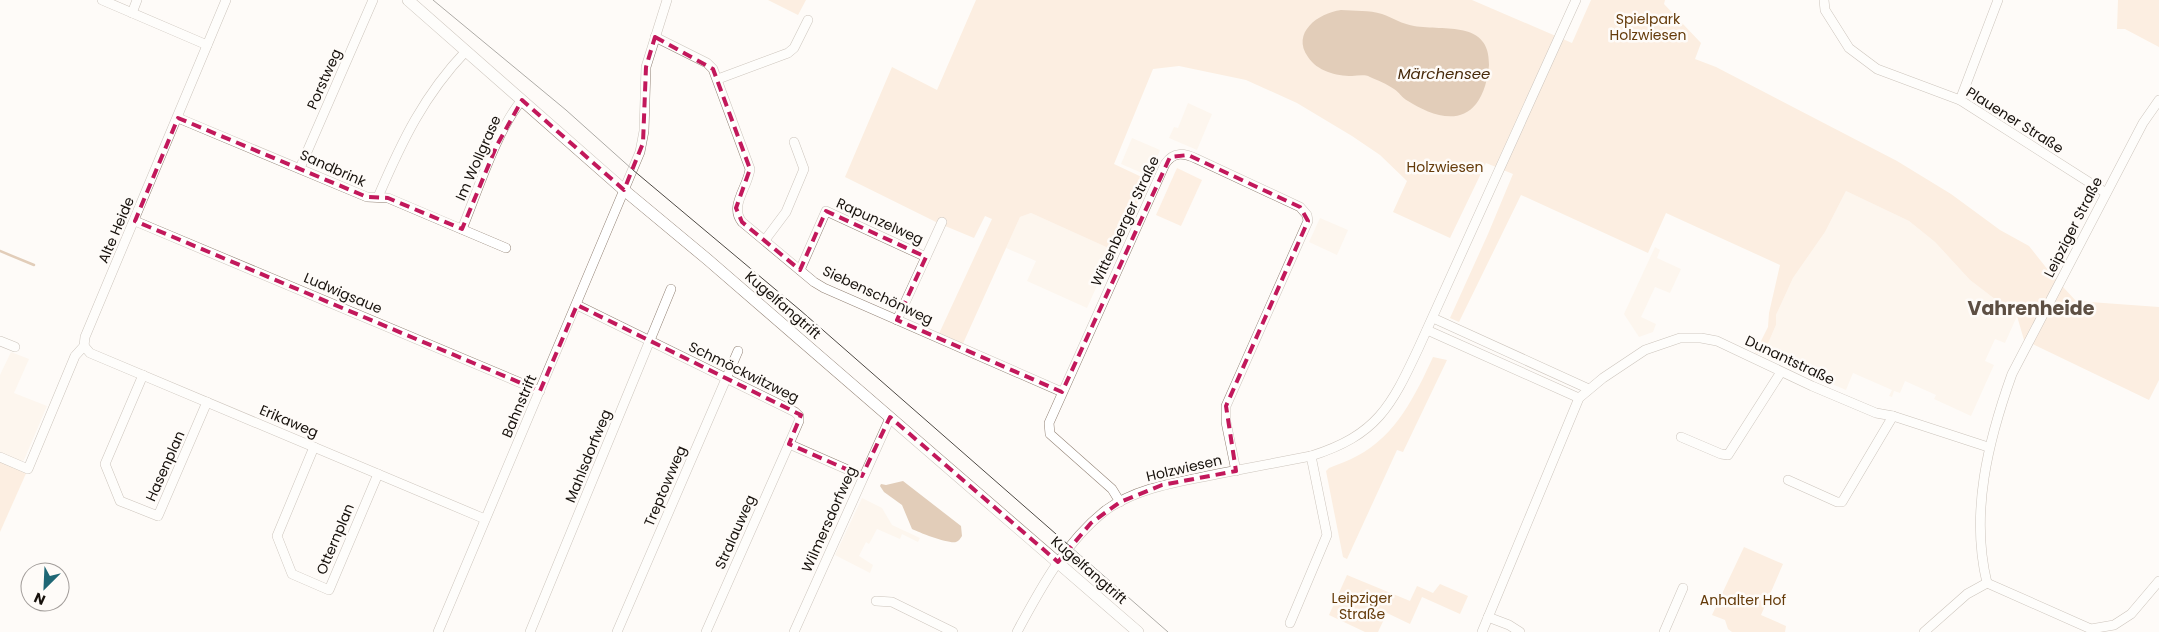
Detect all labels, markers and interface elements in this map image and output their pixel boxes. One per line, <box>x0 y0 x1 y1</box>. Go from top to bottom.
park label: Spielpark Holzwiesen <box>1609 9 1687 45</box>
street label: Porstweg <box>302 46 346 112</box>
water label: Märchensee <box>1398 63 1490 84</box>
street label: Plauener Straße <box>1962 82 2068 158</box>
street label: Im Wollgrase <box>450 112 506 204</box>
street label: Sandbrink <box>297 145 370 192</box>
street label: Wittenberger Straße <box>1086 152 1164 289</box>
park label: Holzwiesen <box>1406 157 1484 177</box>
street label: Leipziger Straße <box>2039 173 2107 281</box>
street label: Alte Heide <box>93 193 139 266</box>
street label: Rapunzelweg <box>833 193 927 249</box>
street label: Siebenschönweg <box>820 261 936 329</box>
street label: Kugelfangtrift <box>741 266 825 344</box>
street label: Ludwigsaue <box>301 268 386 319</box>
district label: Vahrenheide <box>1968 295 2095 322</box>
street label: Dunantstraße <box>1742 331 1838 390</box>
street label: Schmöckwitzweg <box>685 337 803 407</box>
street label: Bahnstrift <box>497 371 541 441</box>
street label: Erikaweg <box>256 400 322 442</box>
street label: Mahlsdorfweg <box>560 406 616 506</box>
street label: Hasenplan <box>141 427 189 505</box>
street label: Treptowweg <box>639 442 691 530</box>
street label: Holzwiesen <box>1144 450 1224 486</box>
street label: Wilmersdorfweg <box>797 463 861 575</box>
street label: Stralauweg <box>710 492 760 572</box>
street label: Otternplan <box>311 500 359 578</box>
street label: Kugelfangtrift <box>1047 531 1131 609</box>
north arrow <box>20 562 70 612</box>
text: N <box>31 588 49 610</box>
park label: Leipziger Straße <box>1332 588 1392 624</box>
park label: Anhalter Hof <box>1700 590 1787 610</box>

